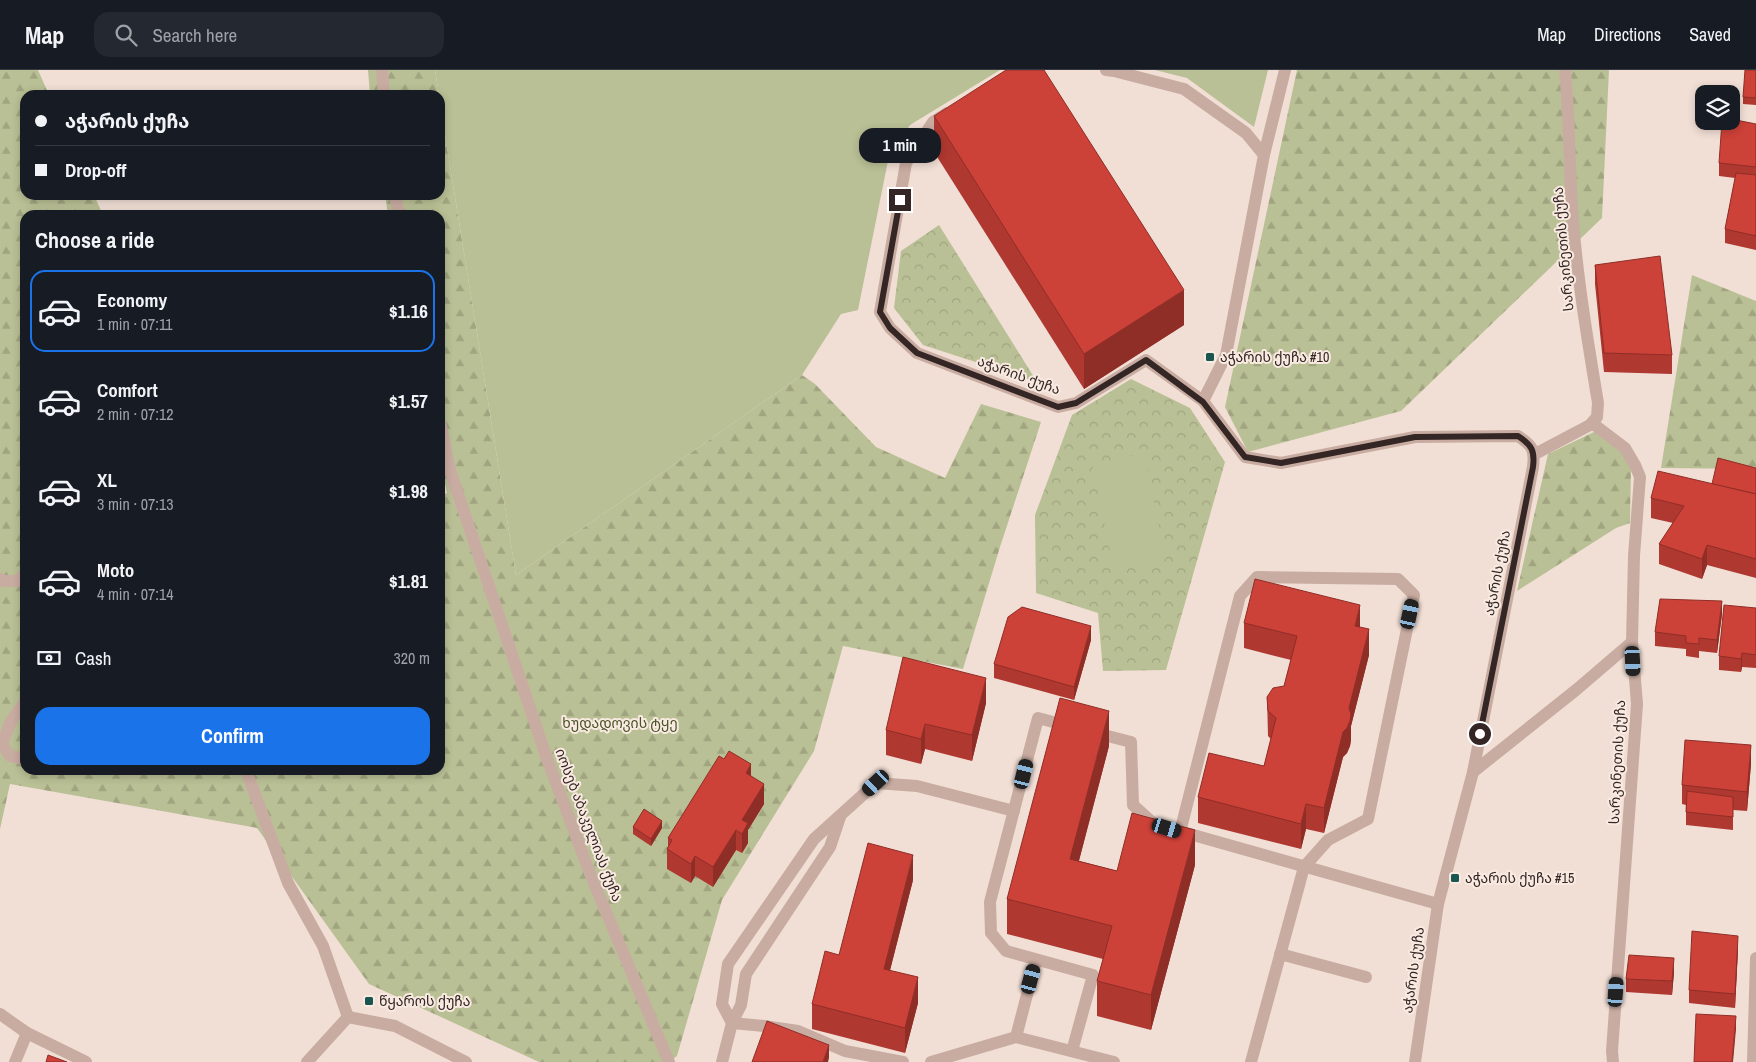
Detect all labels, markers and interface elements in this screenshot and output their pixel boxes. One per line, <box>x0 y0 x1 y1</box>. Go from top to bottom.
search box <box>94 12 444 57</box>
text: Map <box>25 19 64 51</box>
icon: search <box>112 21 140 49</box>
text: Search here <box>152 22 237 48</box>
text: Map <box>1537 22 1566 47</box>
text: Directions <box>1594 22 1661 47</box>
text: Saved <box>1689 22 1731 47</box>
map controls <box>1695 85 1740 130</box>
button: layers <box>1695 85 1740 130</box>
text: აჭარის ქუჩა <box>65 108 189 134</box>
callout: 1 min <box>859 128 941 162</box>
text: 1 min <box>883 134 917 156</box>
text: Drop-off <box>65 157 126 183</box>
street label: სარკინეთის ქუჩა <box>1549 186 1577 312</box>
route end <box>889 189 911 211</box>
text: Choose a ride <box>35 225 154 255</box>
text: Economy <box>97 287 167 313</box>
icon: car <box>37 289 82 334</box>
text: $1.16 <box>389 298 428 324</box>
text: 1 min · 07:11 <box>97 313 173 335</box>
place label: აჭარის ქუჩა #10 <box>1220 348 1329 366</box>
marker: აჭარის ქუჩა #10 <box>1204 351 1216 363</box>
street label: აჭარის ქუჩა <box>975 352 1063 398</box>
text: Comfort <box>97 377 158 403</box>
icon: car <box>37 379 82 424</box>
text: $1.57 <box>389 388 428 414</box>
text: 2 min · 07:12 <box>97 403 174 425</box>
text: XL <box>97 467 117 493</box>
icon: car <box>37 469 82 514</box>
text: $1.98 <box>389 478 428 504</box>
text: 3 min · 07:13 <box>97 493 174 515</box>
street label: აჭარის ქუჩა <box>1480 529 1514 617</box>
text: Moto <box>97 557 134 583</box>
icon: car <box>37 559 82 604</box>
text: $1.81 <box>389 568 428 594</box>
text: 4 min · 07:14 <box>97 583 174 605</box>
car <box>1399 598 1420 630</box>
icon: cash <box>35 644 63 672</box>
text: Cash <box>75 645 111 671</box>
car <box>1624 646 1641 676</box>
text: 320 m <box>394 647 430 669</box>
street label: სარკინეთის ქუჩა <box>1605 699 1629 825</box>
button: Confirm <box>35 707 430 765</box>
park label: ხუდადოვის ტყე <box>562 714 678 732</box>
route start <box>1469 723 1491 745</box>
street label: იოსებ აბაკელიას ქუჩა <box>551 746 627 904</box>
car <box>1013 758 1034 790</box>
car <box>859 767 892 799</box>
car <box>1150 816 1183 840</box>
place label: აჭარის ქუჩა #15 <box>1465 869 1574 887</box>
marker: აჭარის ქუჩა #15 <box>1449 872 1461 884</box>
street label: აჭარის ქუჩა <box>1398 926 1428 1014</box>
car <box>1019 963 1042 995</box>
car <box>1607 977 1624 1007</box>
place label: წყაროს ქუჩა <box>379 992 470 1010</box>
marker: წყაროს ქუჩა <box>363 995 375 1007</box>

